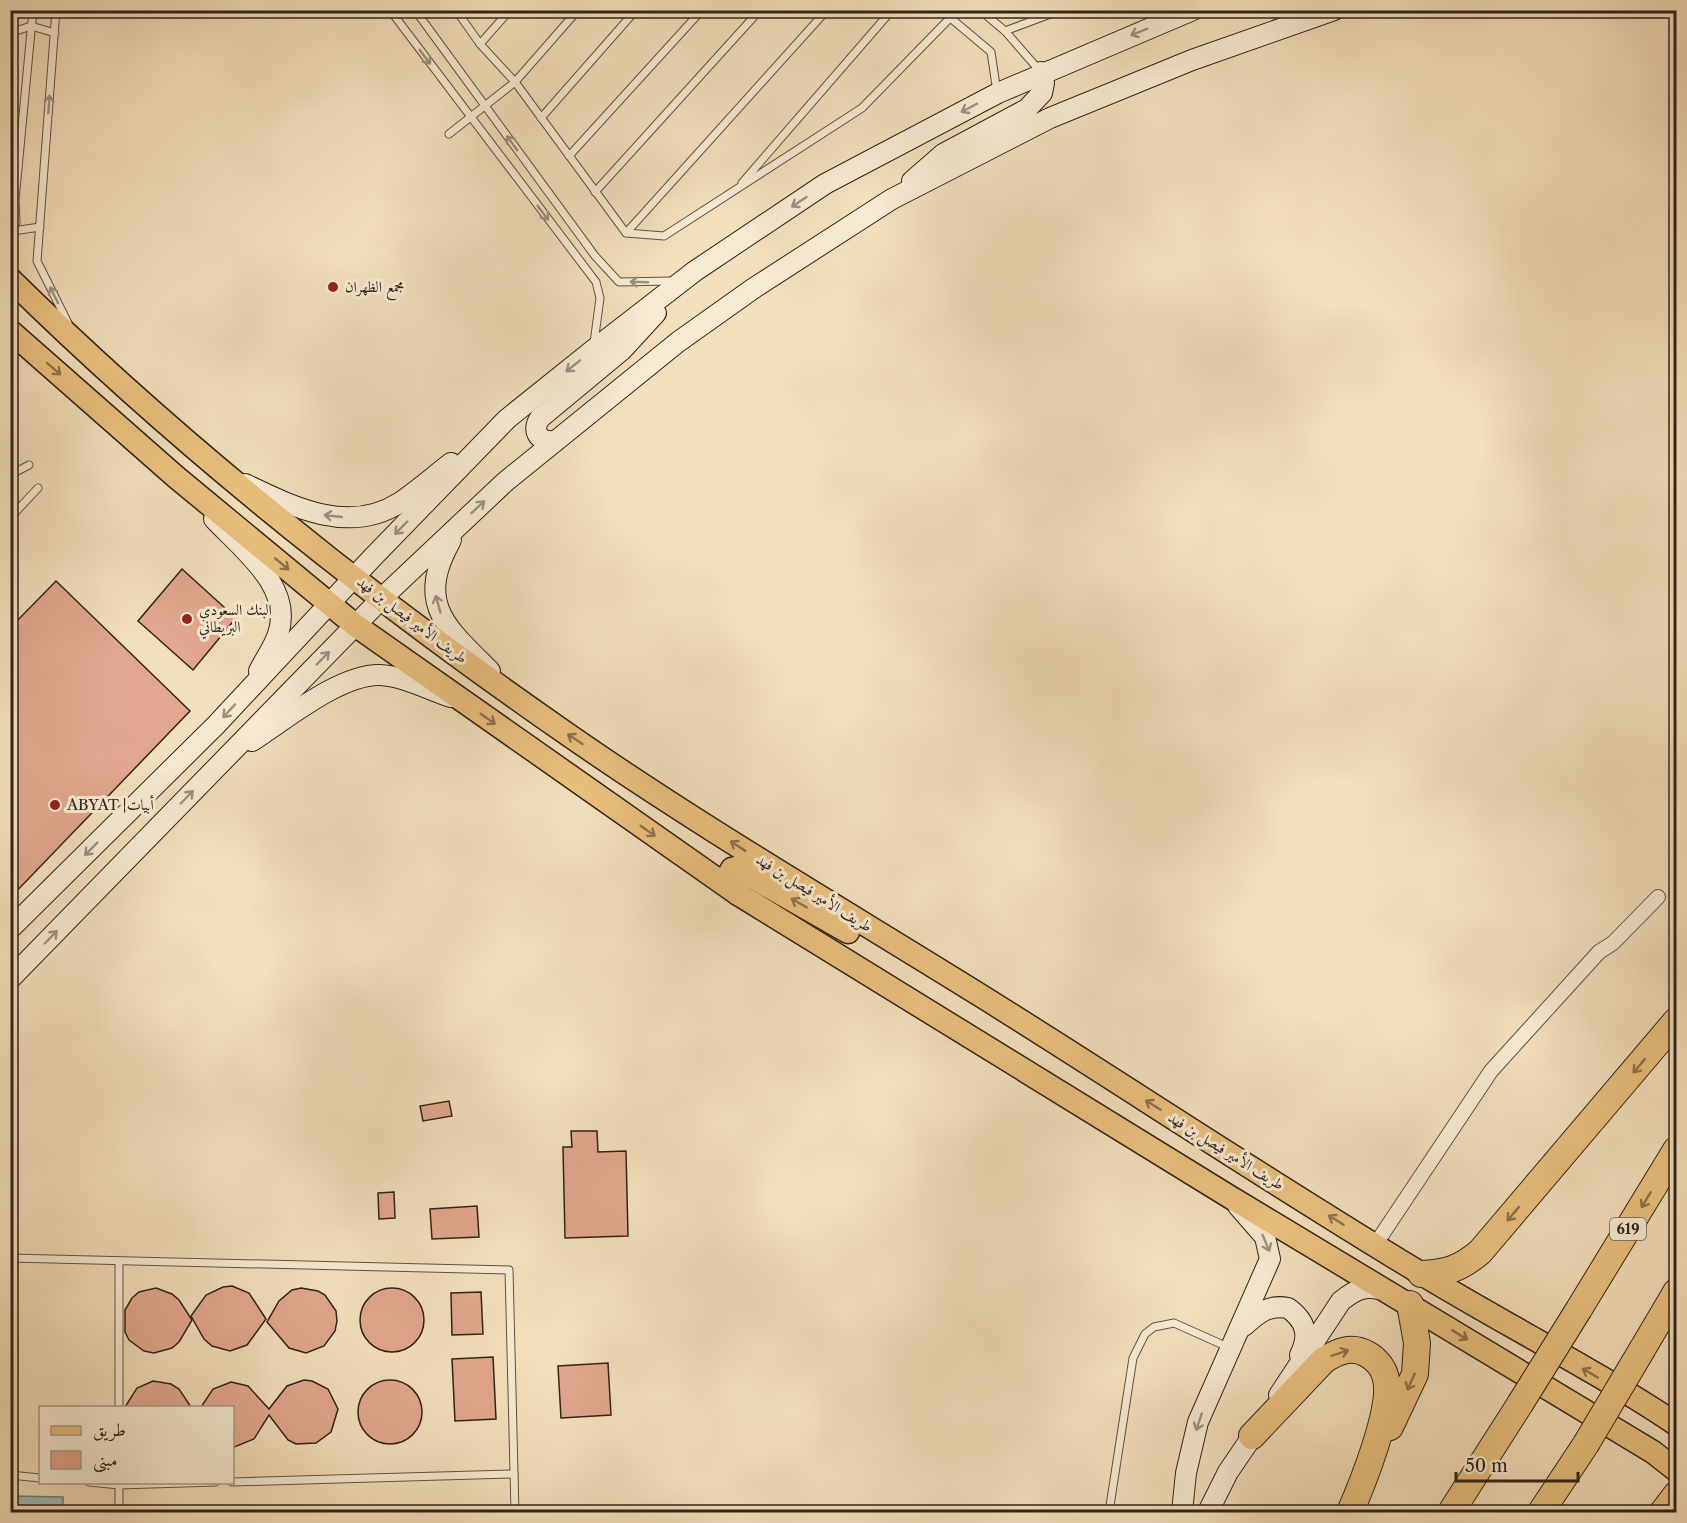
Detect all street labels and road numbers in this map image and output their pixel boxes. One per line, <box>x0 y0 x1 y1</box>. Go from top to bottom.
street label: طريف الأمير فيصل بن فهد <box>352 571 472 669</box>
street label: طريف الأمير فيصل بن فهد <box>752 848 876 938</box>
street label: طريف الأمير فيصل بن فهد <box>1164 1106 1288 1196</box>
road number: 619 <box>1610 1218 1646 1240</box>

